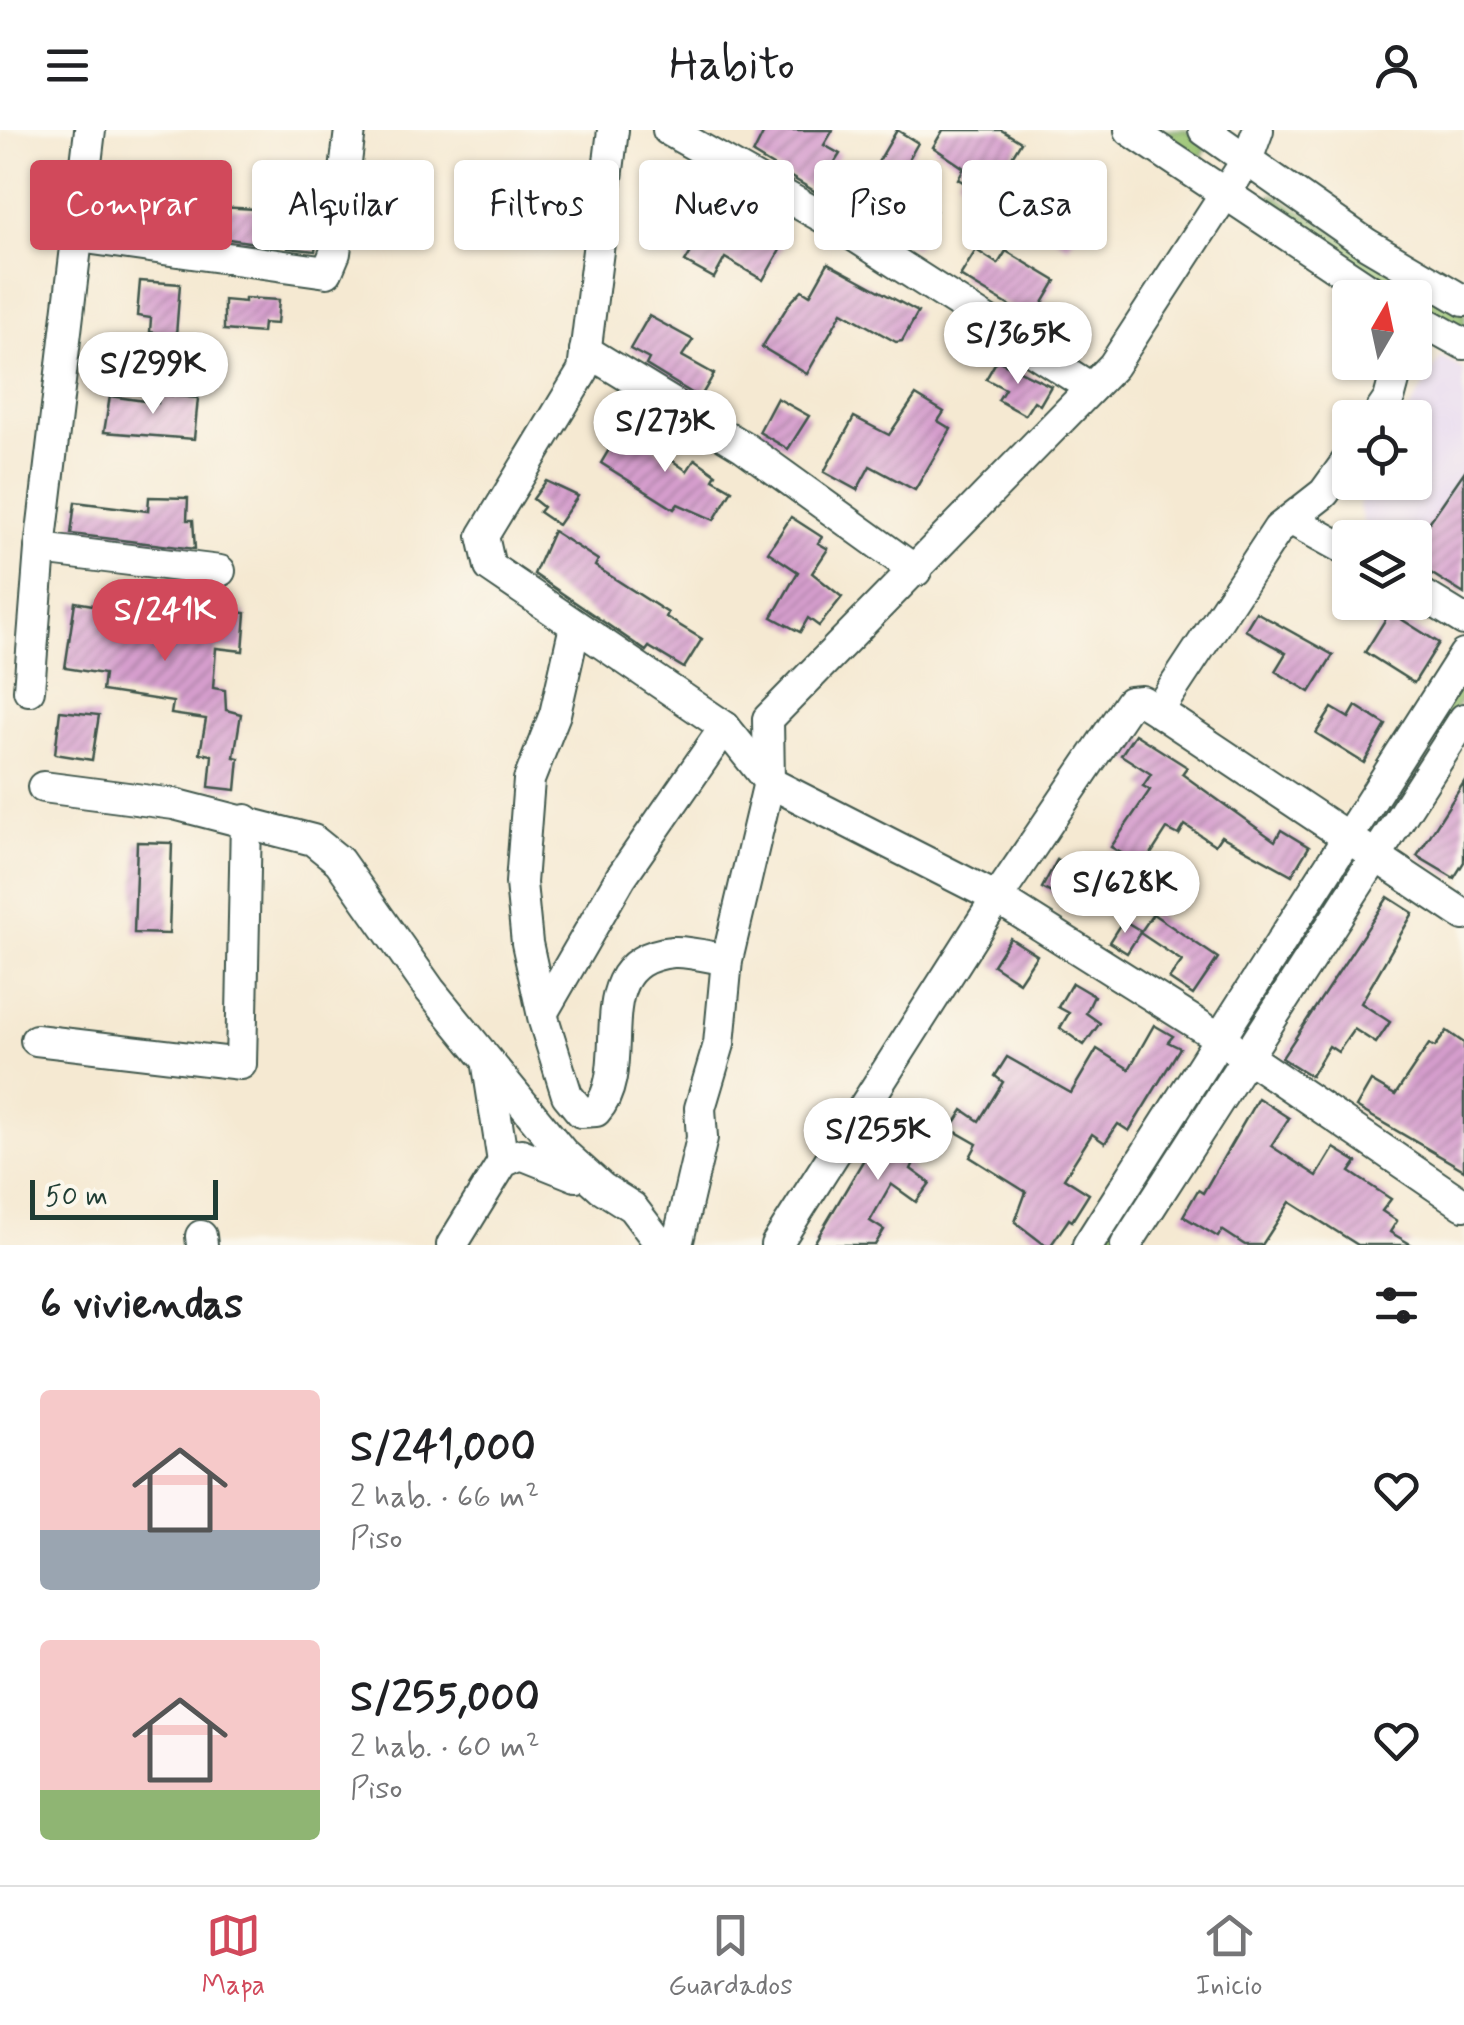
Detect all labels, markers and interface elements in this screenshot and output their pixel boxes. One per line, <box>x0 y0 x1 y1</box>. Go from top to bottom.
text: Habito <box>669 36 795 95</box>
icon: menu <box>40 38 95 93</box>
icon: person <box>1369 38 1424 93</box>
chip: Comprar <box>30 160 232 250</box>
chip: Alquilar <box>252 160 434 250</box>
chip: Filtros <box>454 160 619 250</box>
chip: Nuevo <box>639 160 794 250</box>
chip: Piso <box>814 160 942 250</box>
chip: Casa <box>962 160 1107 250</box>
north arrow <box>1332 280 1432 380</box>
map controls <box>1332 280 1432 620</box>
pin: S/365K <box>937 302 1099 387</box>
text: S/365K <box>966 313 1070 355</box>
pin: S/299K <box>72 332 234 417</box>
text: S/299K <box>100 343 206 385</box>
pin: S/273K <box>584 390 746 475</box>
button: locate <box>1332 400 1432 500</box>
text: S/273K <box>615 401 715 443</box>
button: layers <box>1332 520 1432 620</box>
pin: S/241K <box>84 579 246 664</box>
text: S/241K <box>114 590 216 632</box>
pin: S/628K <box>1044 851 1206 936</box>
text: S/628K <box>1073 862 1177 904</box>
pin: S/255K <box>797 1098 959 1183</box>
text: S/255K <box>826 1109 930 1151</box>
scale bar <box>30 1175 218 1220</box>
text: 50 m <box>45 1179 108 1216</box>
text: 6 viviendas <box>40 1278 243 1333</box>
icon: filters <box>1369 1278 1424 1333</box>
text: S/241,000 <box>350 1421 536 1476</box>
icon: home <box>120 1430 240 1550</box>
icon: heart <box>1369 1463 1424 1518</box>
text: 2 hab. · 66 m² <box>350 1476 539 1518</box>
text: Piso <box>350 1518 403 1560</box>
text: S/255,000 <box>350 1671 540 1726</box>
icon: home <box>120 1680 240 1800</box>
icon: heart <box>1369 1713 1424 1768</box>
text: 2 hab. · 60 m² <box>350 1726 540 1768</box>
text: Piso <box>350 1768 403 1810</box>
tab: Mapa <box>202 1908 265 2005</box>
tab: Guardados <box>668 1908 793 2005</box>
tab: Inicio <box>1196 1908 1263 2005</box>

